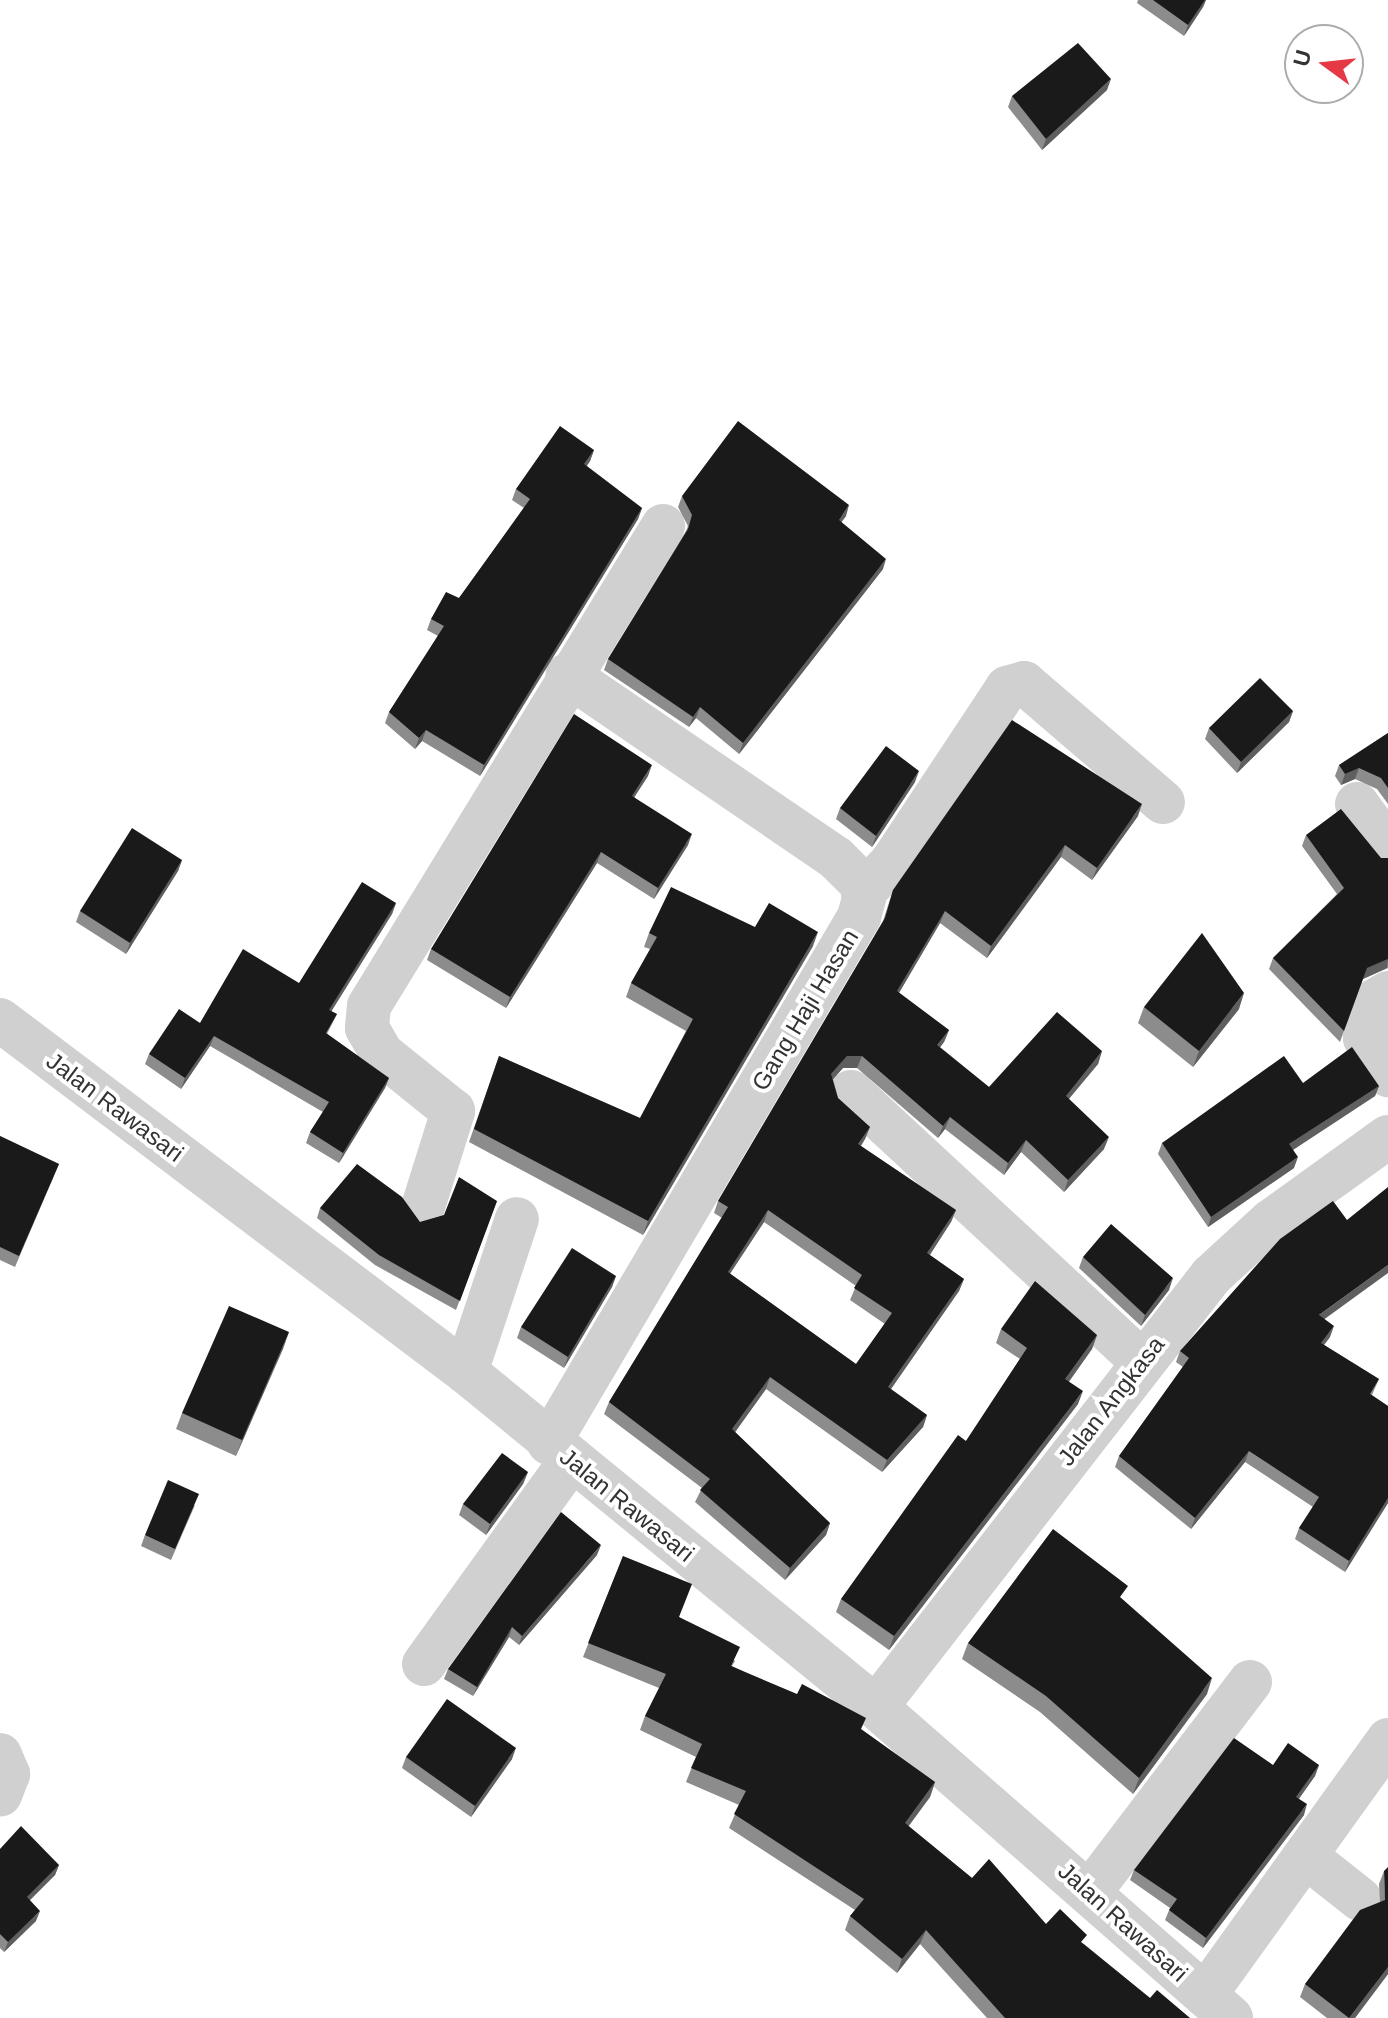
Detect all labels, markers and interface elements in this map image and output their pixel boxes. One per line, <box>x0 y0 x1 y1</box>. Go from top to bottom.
north arrow <box>1284 24 1364 104</box>
text: U <box>1288 47 1316 69</box>
street label: Gang Haji Hasan <box>746 924 864 1096</box>
street label: Jalan Rawasari <box>41 1046 189 1168</box>
street label: Jalan Angkasa <box>1051 1330 1171 1472</box>
street label: Jalan Rawasari <box>554 1442 700 1568</box>
street label: Jalan Rawasari <box>1052 1856 1194 1988</box>

